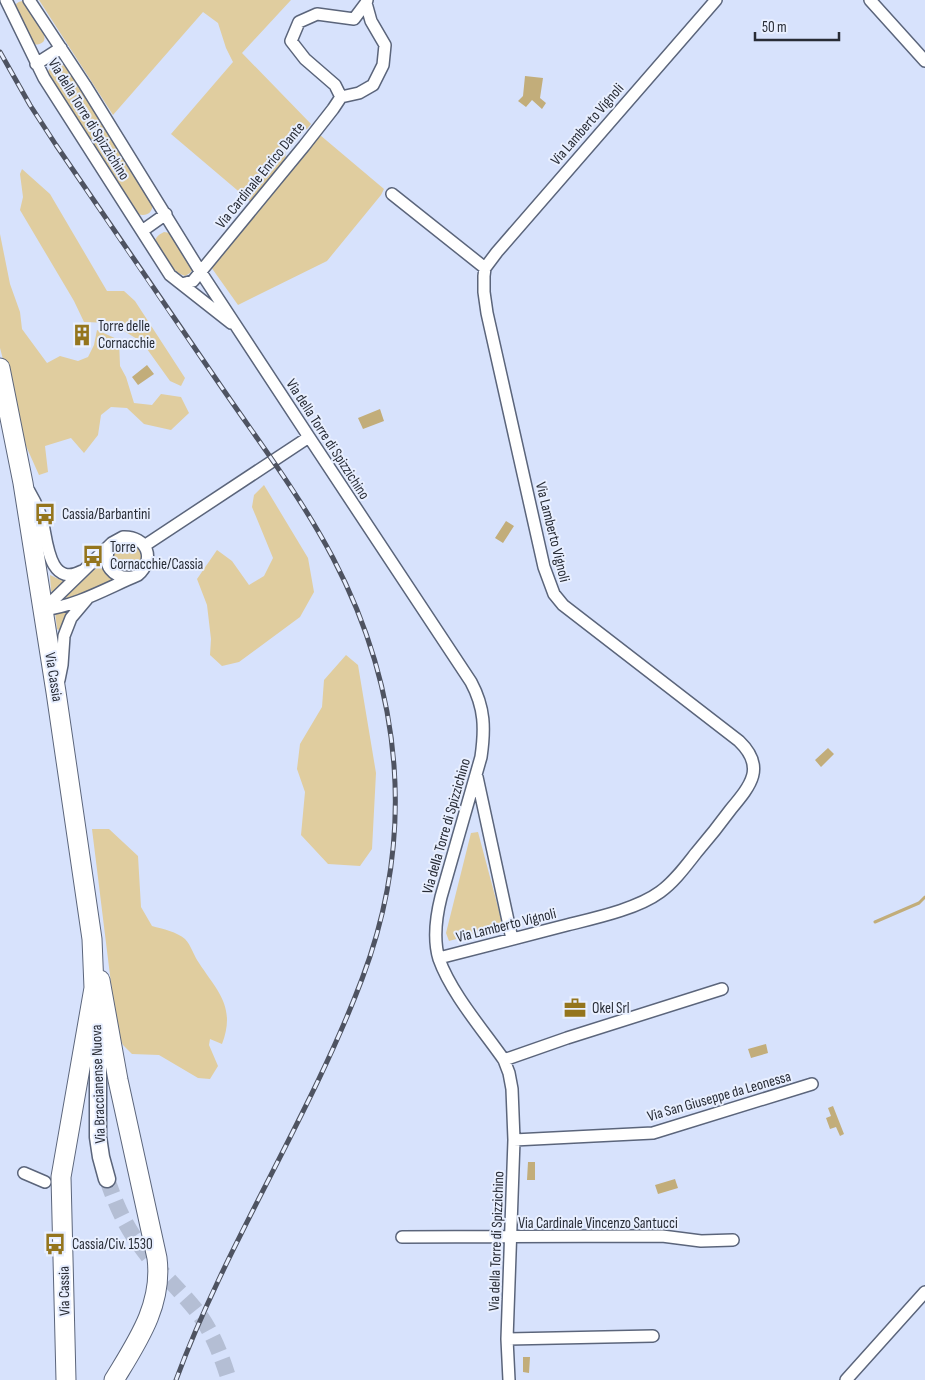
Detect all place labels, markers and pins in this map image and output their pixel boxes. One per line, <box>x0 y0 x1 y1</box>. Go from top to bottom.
place label: Torre delle Cornacchie <box>98 317 155 353</box>
building icon: Torre delle Cornacchie <box>69 322 95 348</box>
bus stop icon: Cassia/Barbantini <box>32 501 58 527</box>
place label: Cassia/Barbantini <box>62 505 150 524</box>
place label: Torre Cornacchie/Cassia <box>110 538 204 574</box>
bus stop icon: Torre Cornacchie/Cassia <box>80 543 106 569</box>
office icon: Okel Srl <box>562 995 588 1021</box>
place label: Okel Srl <box>592 999 630 1018</box>
bus stop icon: Cassia/Civ. 1530 <box>42 1231 68 1257</box>
place label: Cassia/Civ. 1530 <box>72 1235 153 1254</box>

